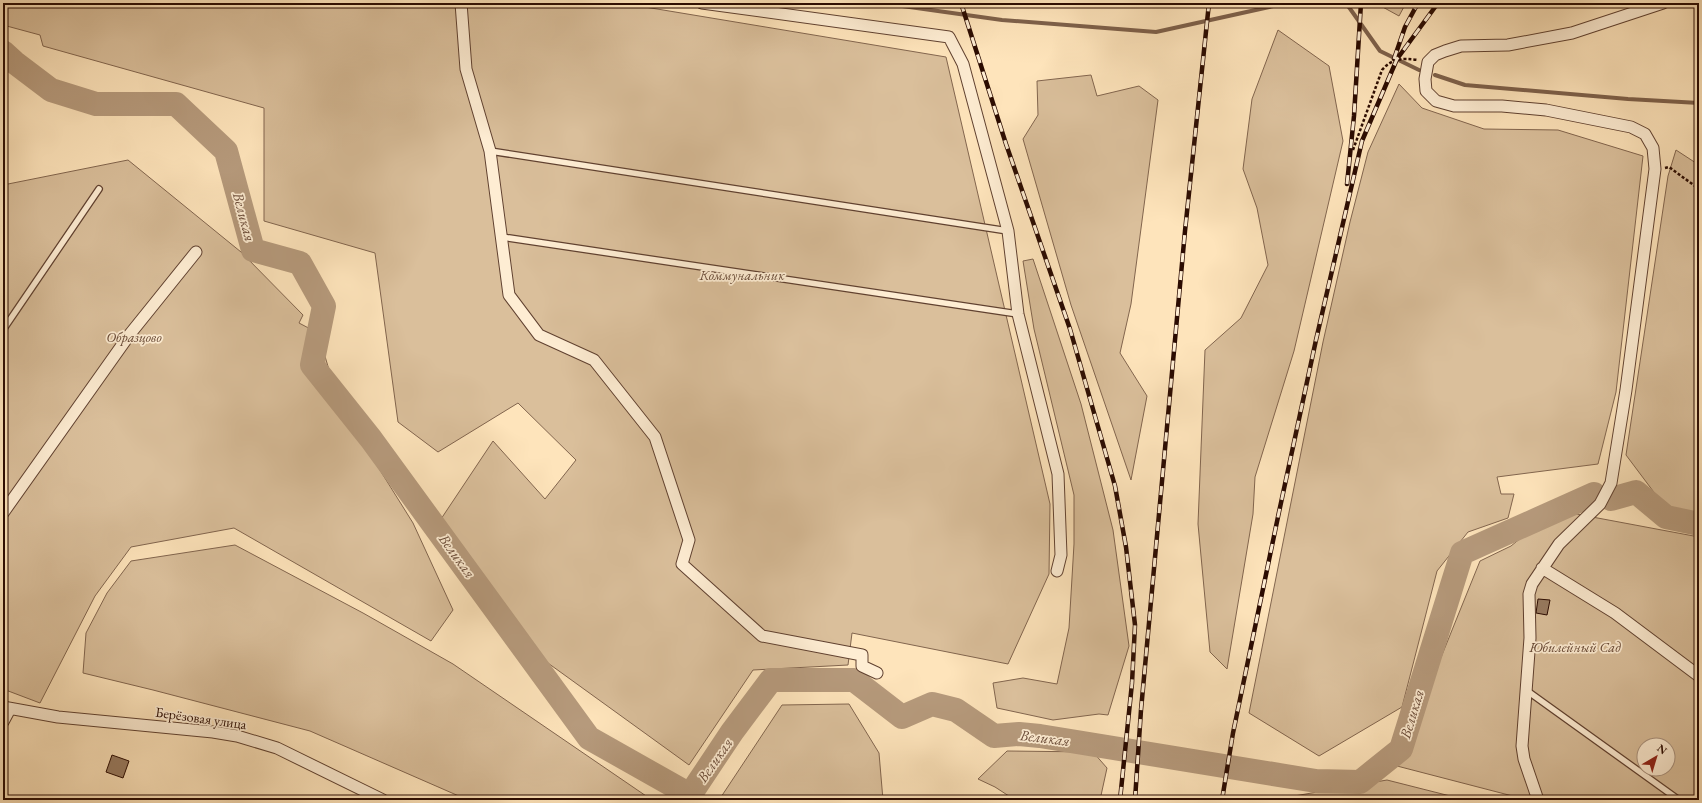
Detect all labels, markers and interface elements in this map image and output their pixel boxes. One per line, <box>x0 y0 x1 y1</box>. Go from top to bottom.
water label: Великая <box>229 189 260 244</box>
park label: Коммунальник <box>698 266 785 284</box>
park label: Образцово <box>106 328 162 346</box>
water label: Великая <box>434 529 480 582</box>
park label: Юбилейный Сад <box>1528 638 1621 656</box>
water label: Великая <box>1395 687 1428 742</box>
street label: Берёзовая улица <box>154 703 248 733</box>
water label: Великая <box>1018 725 1071 750</box>
water label: Великая <box>692 734 737 787</box>
north arrow <box>1636 737 1676 777</box>
text: N <box>1654 741 1670 757</box>

